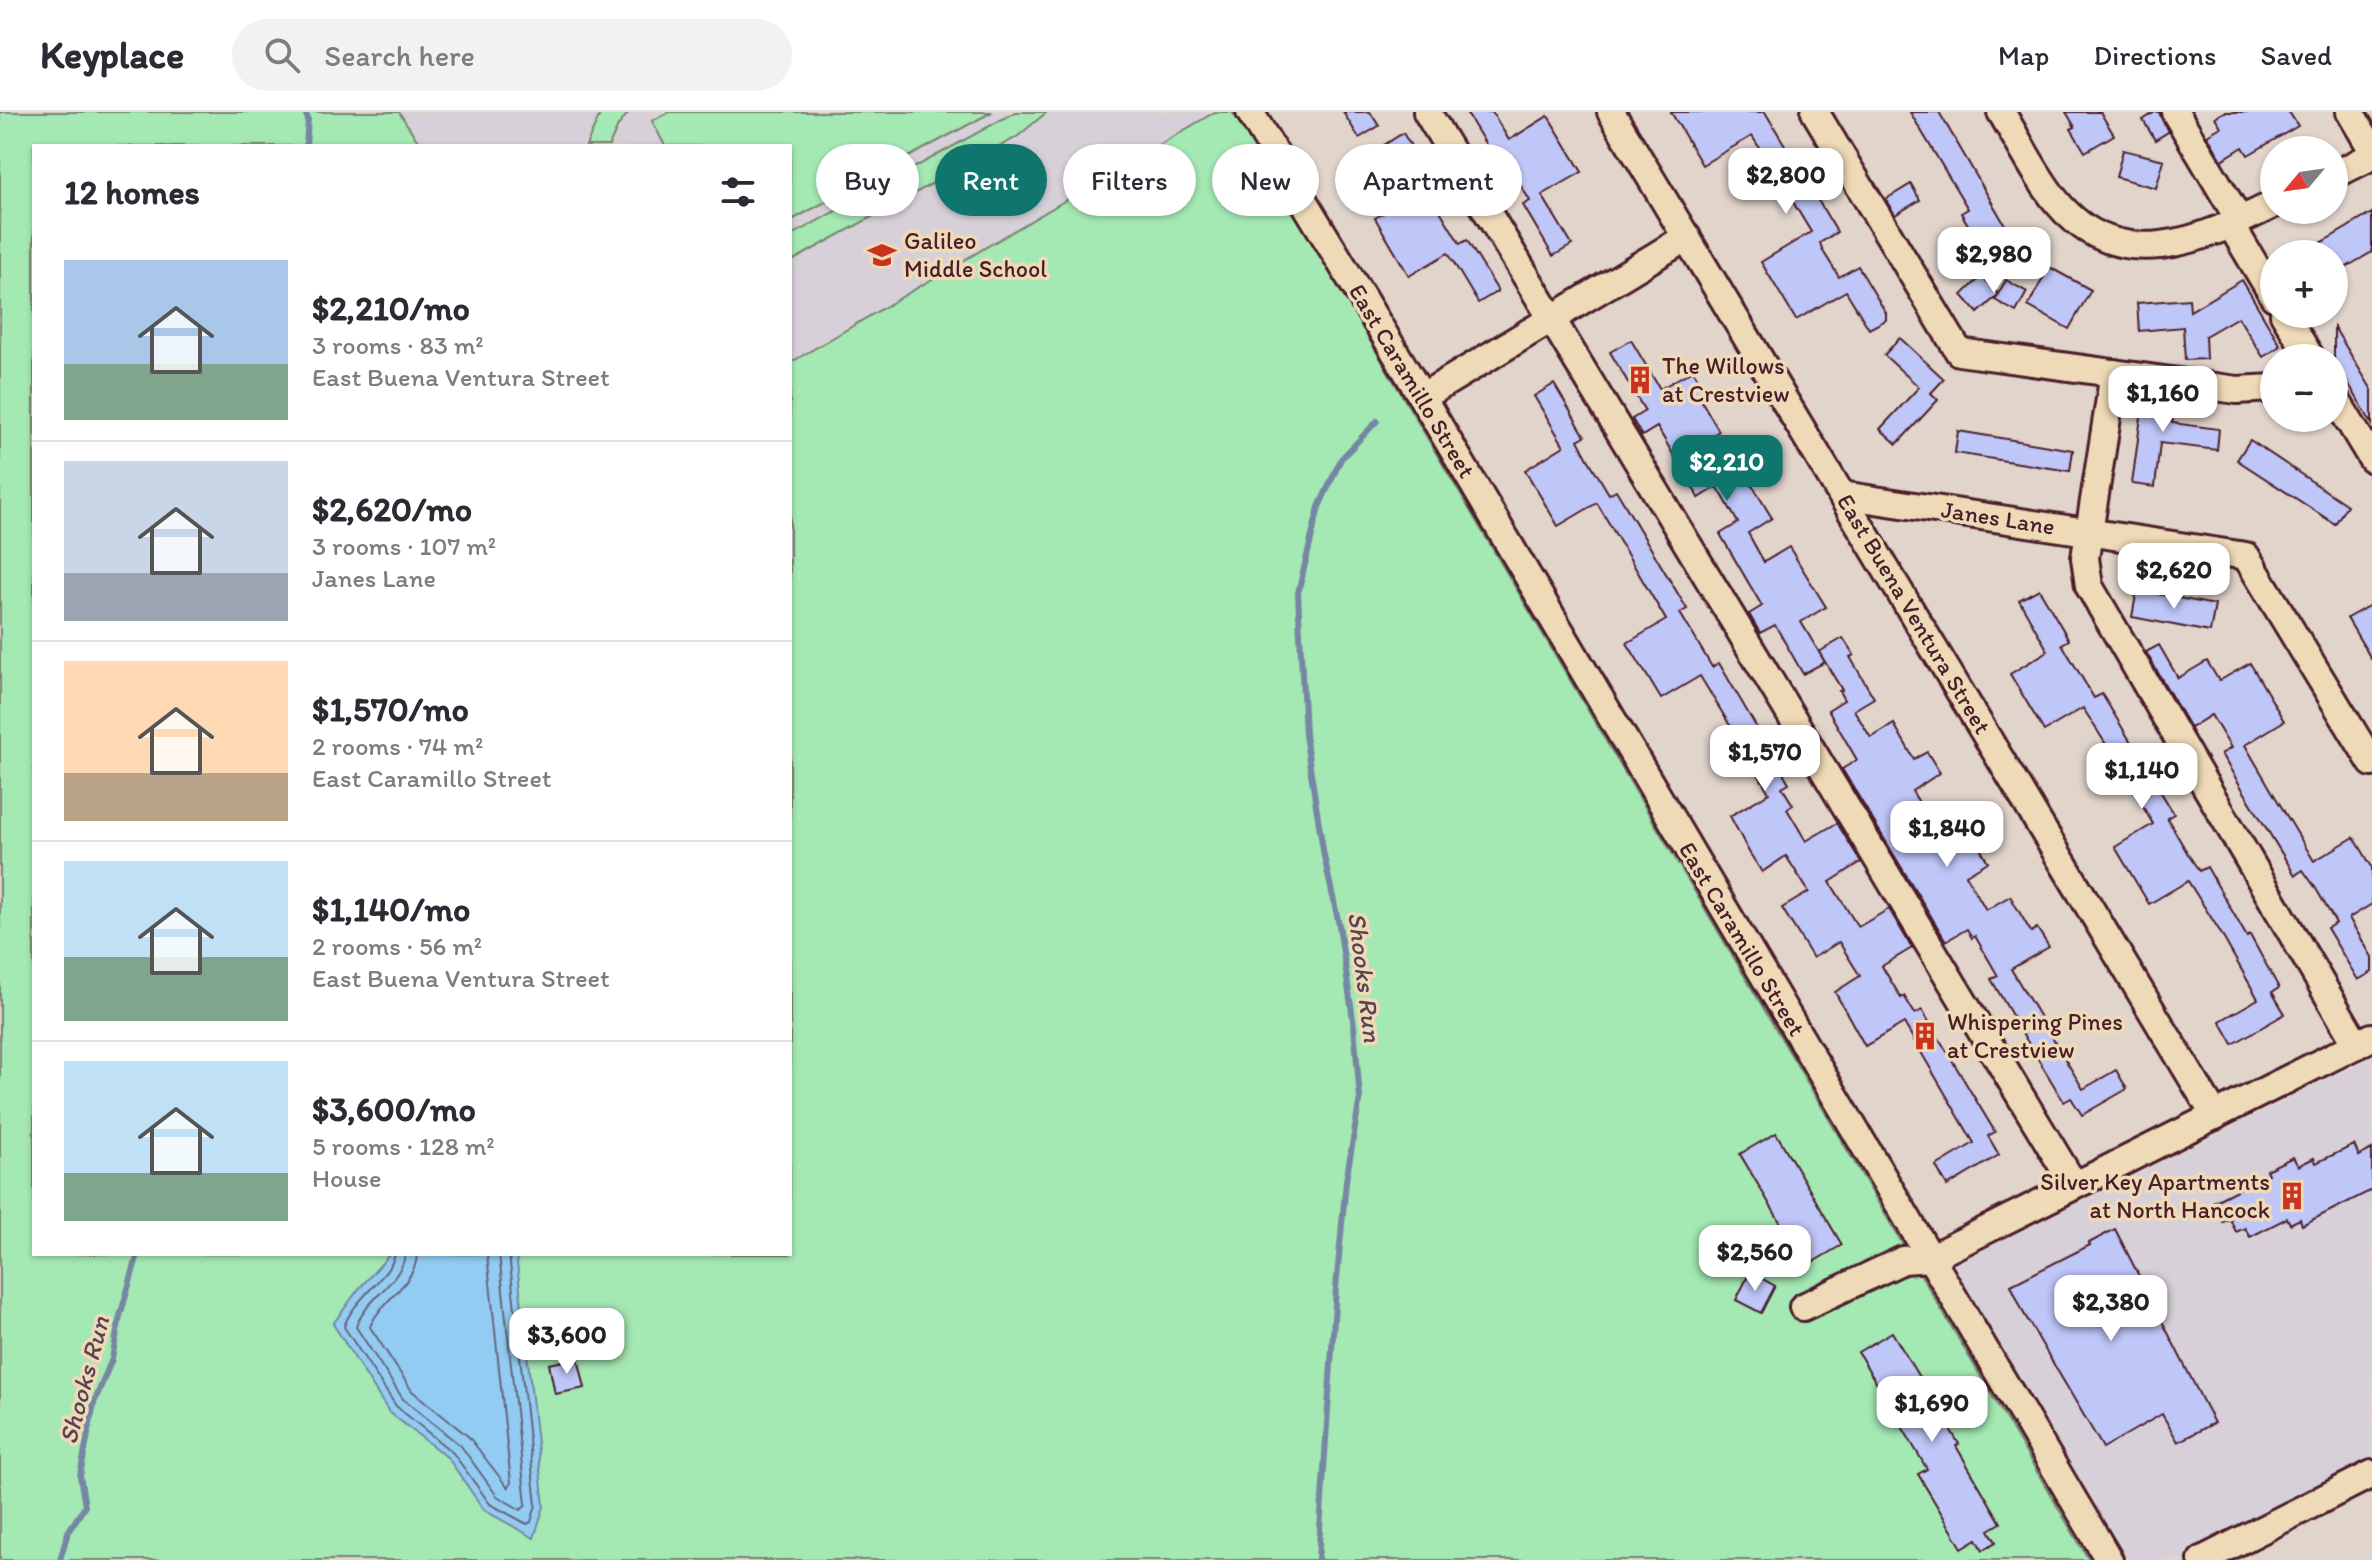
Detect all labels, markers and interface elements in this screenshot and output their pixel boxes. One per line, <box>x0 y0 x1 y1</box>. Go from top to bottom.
search box <box>232 19 792 91</box>
text: Keyplace <box>40 32 184 78</box>
icon: search <box>260 33 304 77</box>
text: Search here <box>324 37 475 74</box>
text: Map <box>1998 38 2049 72</box>
text: Directions <box>2093 38 2217 72</box>
text: Saved <box>2261 38 2332 72</box>
north arrow <box>2260 136 2348 224</box>
map controls <box>2260 136 2348 432</box>
chip: Buy <box>816 144 919 216</box>
chip: Rent <box>935 144 1047 216</box>
chip: Filters <box>1063 144 1196 216</box>
chip: New <box>1212 144 1319 216</box>
chip: Apartment <box>1335 144 1522 216</box>
pin: $2,800 <box>1721 148 1851 216</box>
text: $2,800 <box>1746 158 1826 190</box>
icon: filters <box>716 170 760 214</box>
text: 12 homes <box>64 172 200 213</box>
place label: Galileo Middle School <box>904 226 1047 283</box>
pin: $2,980 <box>1929 227 2059 295</box>
text: $2,980 <box>1956 237 2032 269</box>
school or university icon: Galileo Middle School <box>867 240 897 270</box>
button: + <box>2260 240 2348 328</box>
street label: East Caramillo Street <box>1343 278 1482 483</box>
text: $2,210/mo <box>312 288 470 329</box>
icon: home <box>128 292 224 388</box>
text: 3 rooms · 83 m² <box>312 329 484 361</box>
button: − <box>2260 344 2348 432</box>
place label: The Willows at Crestview <box>1662 351 1790 408</box>
text: East Buena Ventura Street <box>312 361 610 393</box>
building icon: The Willows at Crestview <box>1625 365 1655 395</box>
pin: $1,160 <box>2098 366 2228 434</box>
text: $1,160 <box>2126 376 2200 408</box>
pin: $2,210 <box>1662 435 1792 503</box>
text: $2,210 <box>1690 445 1764 477</box>
street label: East Buena Ventura Street <box>1831 488 1998 739</box>
text: $2,620/mo <box>312 489 472 530</box>
icon: home <box>128 493 224 589</box>
street label: Janes Lane <box>1939 494 2057 541</box>
text: 3 rooms · 107 m² <box>312 530 496 562</box>
pin: $2,620 <box>2109 543 2239 611</box>
text: $2,620 <box>2136 553 2212 585</box>
text: Janes Lane <box>312 562 436 594</box>
text: $1,570/mo <box>312 689 469 730</box>
icon: home <box>128 693 224 789</box>
pin: $1,570 <box>1700 725 1830 793</box>
text: 2 rooms · 74 m² <box>312 730 483 762</box>
text: $1,570 <box>1728 735 1802 767</box>
pin: $1,140 <box>2077 743 2207 811</box>
text: $1,140 <box>2104 753 2180 785</box>
text: East Caramillo Street <box>312 762 552 794</box>
pin: $1,840 <box>1882 801 2012 869</box>
text: $1,840 <box>1908 811 1986 843</box>
street label: East Caramillo Street <box>1673 836 1812 1041</box>
text: $1,140/mo <box>312 889 470 930</box>
icon: home <box>128 893 224 989</box>
water label: Shooks Run <box>1341 910 1389 1044</box>
text: 2 rooms · 56 m² <box>312 930 482 962</box>
text: East Buena Ventura Street <box>312 962 610 994</box>
place label: Whispering Pines at Crestview <box>1947 1007 2123 1064</box>
building icon: Whispering Pines at Crestview <box>1910 1021 1940 1051</box>
text: $3,600/mo <box>312 1089 476 1130</box>
icon: home <box>128 1093 224 1189</box>
text: 5 rooms · 128 m² <box>312 1130 495 1162</box>
text: House <box>312 1162 382 1194</box>
place label: Silver Key Apartments at North Hancock <box>2040 1167 2270 1224</box>
building icon: Silver Key Apartments at North Hancock <box>2277 1181 2307 1211</box>
pin: $2,560 <box>1690 1225 1820 1293</box>
text: $2,560 <box>1717 1235 1793 1267</box>
pin: $2,380 <box>2046 1275 2176 1343</box>
text: $2,380 <box>2072 1285 2150 1317</box>
pin: $3,600 <box>502 1308 632 1376</box>
water label: Shooks Run <box>52 1312 116 1447</box>
text: $3,600 <box>527 1318 607 1350</box>
pin: $1,690 <box>1867 1376 1997 1444</box>
text: $1,690 <box>1895 1386 1969 1418</box>

